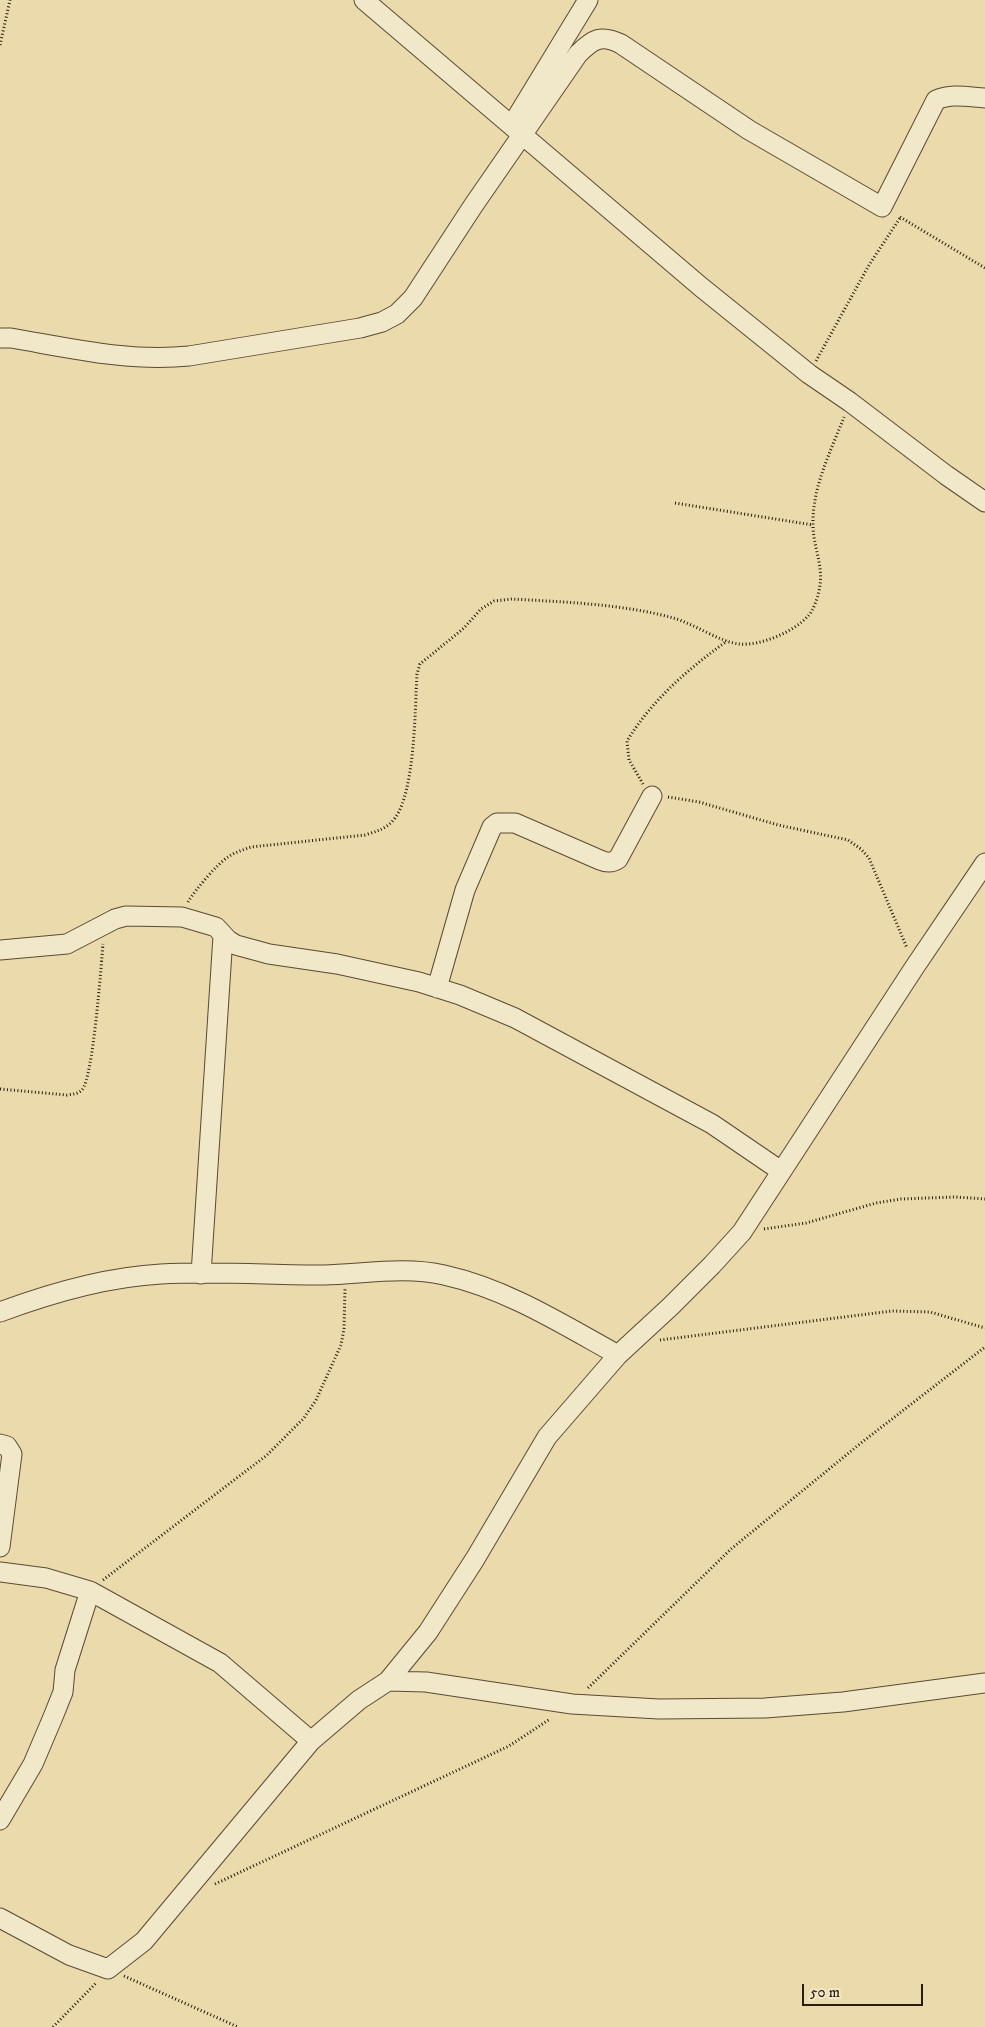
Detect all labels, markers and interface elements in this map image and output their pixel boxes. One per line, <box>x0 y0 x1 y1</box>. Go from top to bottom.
scale bar <box>805 1974 926 2006</box>
text: 50 m <box>810 1983 840 2002</box>

